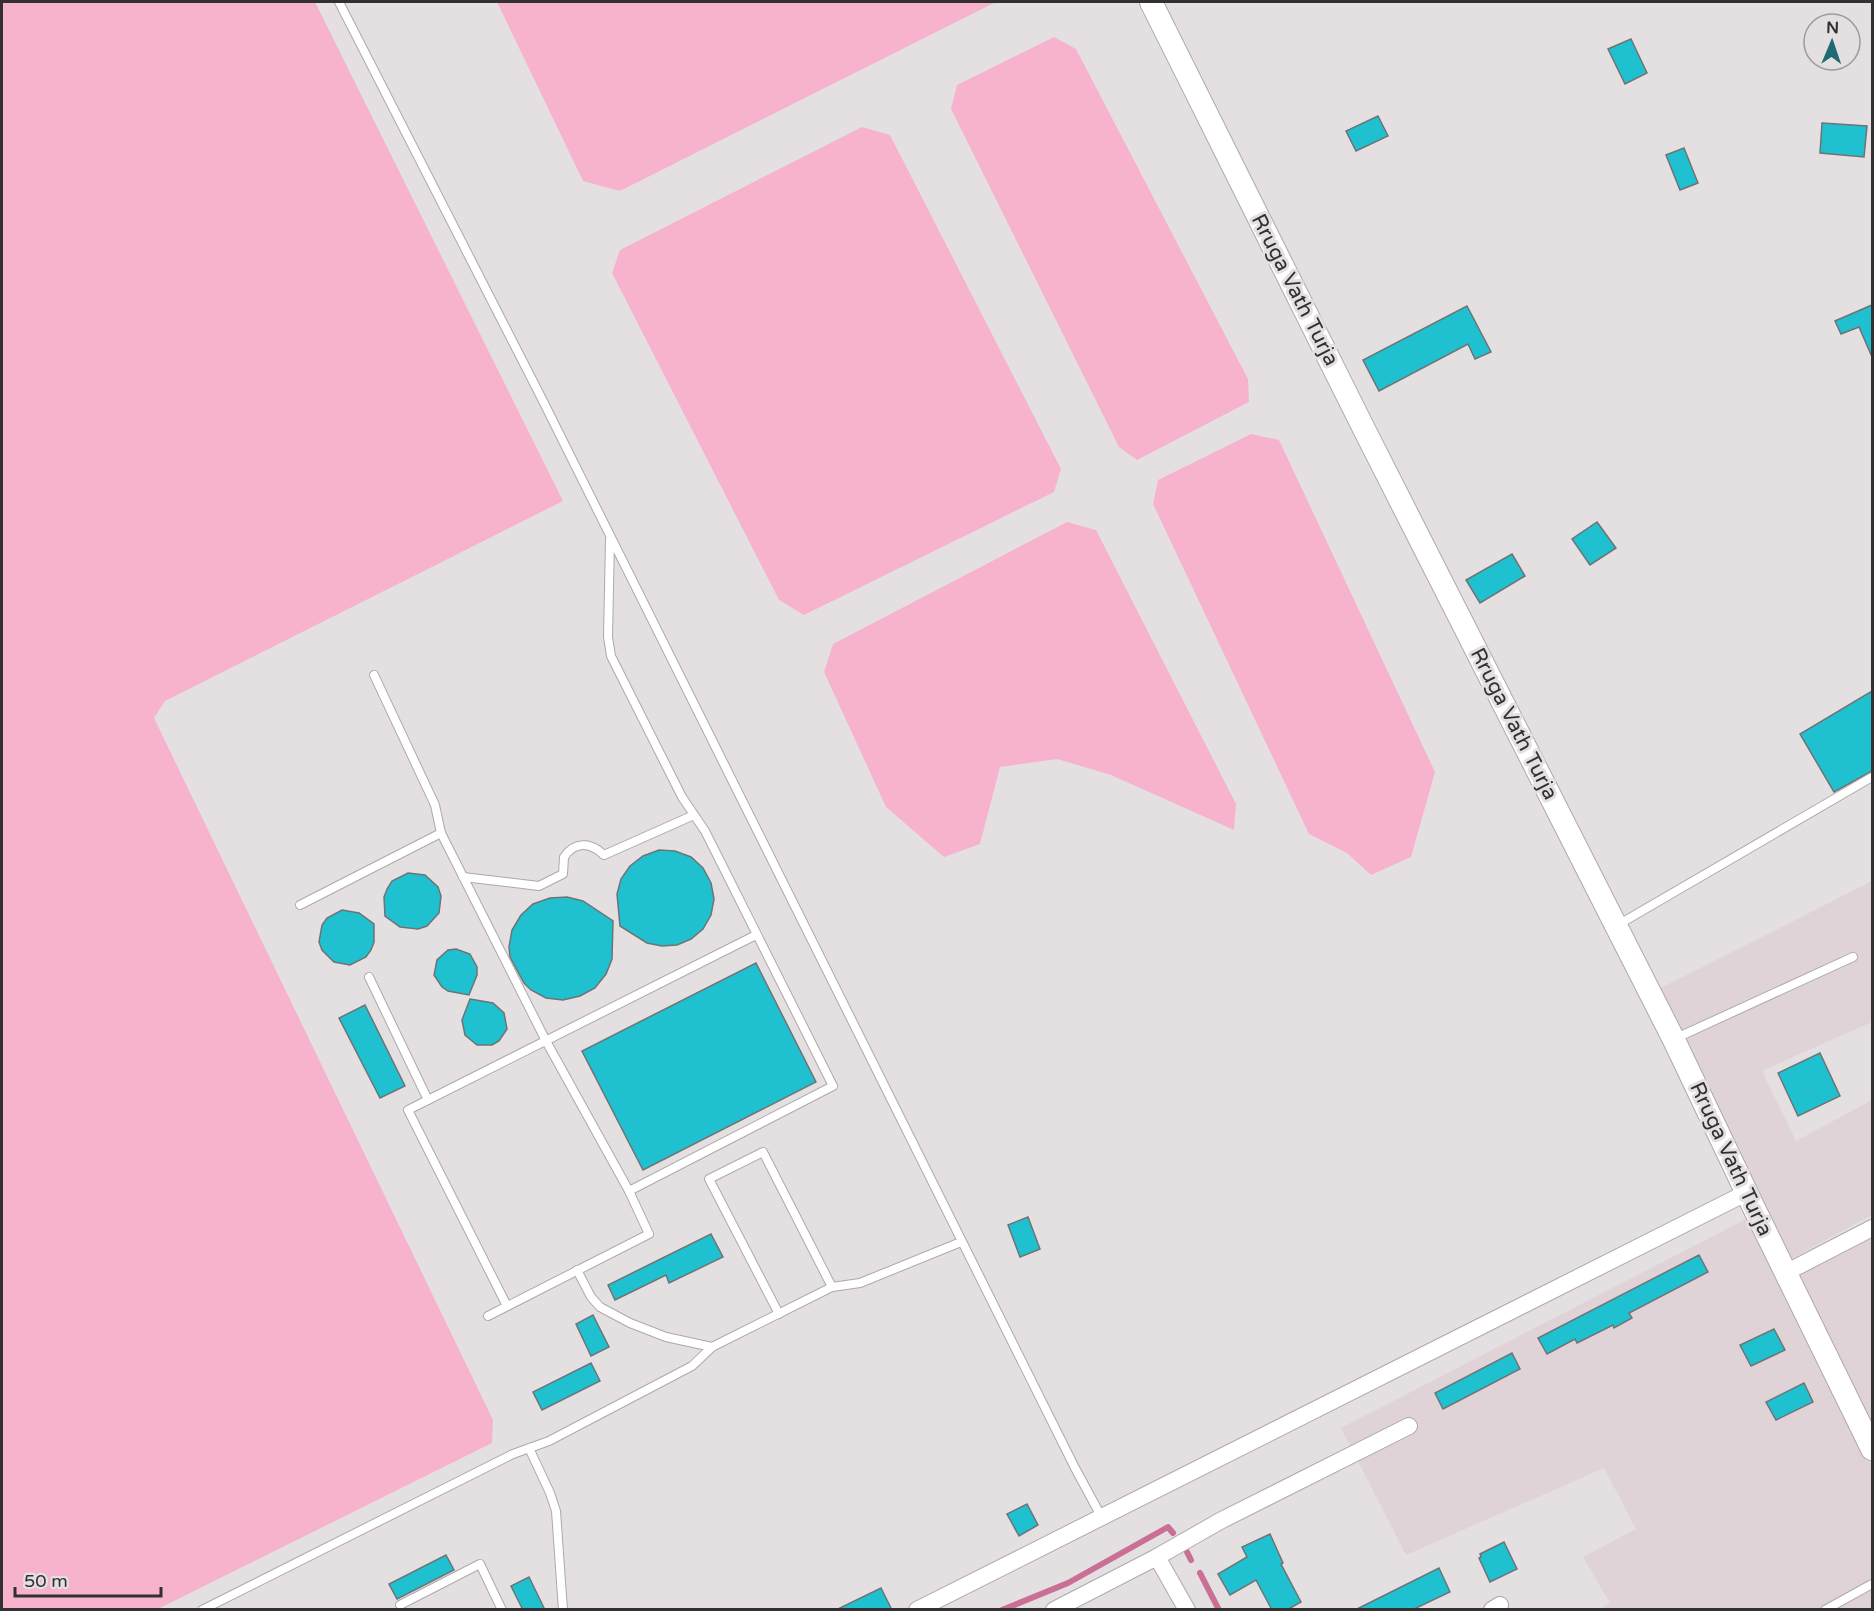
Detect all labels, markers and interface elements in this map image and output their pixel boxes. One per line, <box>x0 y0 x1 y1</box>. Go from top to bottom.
north arrow <box>1802 12 1862 72</box>
text: N <box>1826 18 1839 38</box>
street label: Rruga Vath Turja <box>1246 210 1344 370</box>
street label: Rruga Vath Turja <box>1465 644 1563 804</box>
street label: Rruga Vath Turja <box>1684 1078 1778 1240</box>
scale bar <box>15 1560 160 1598</box>
text: 50 m <box>24 1570 68 1592</box>

